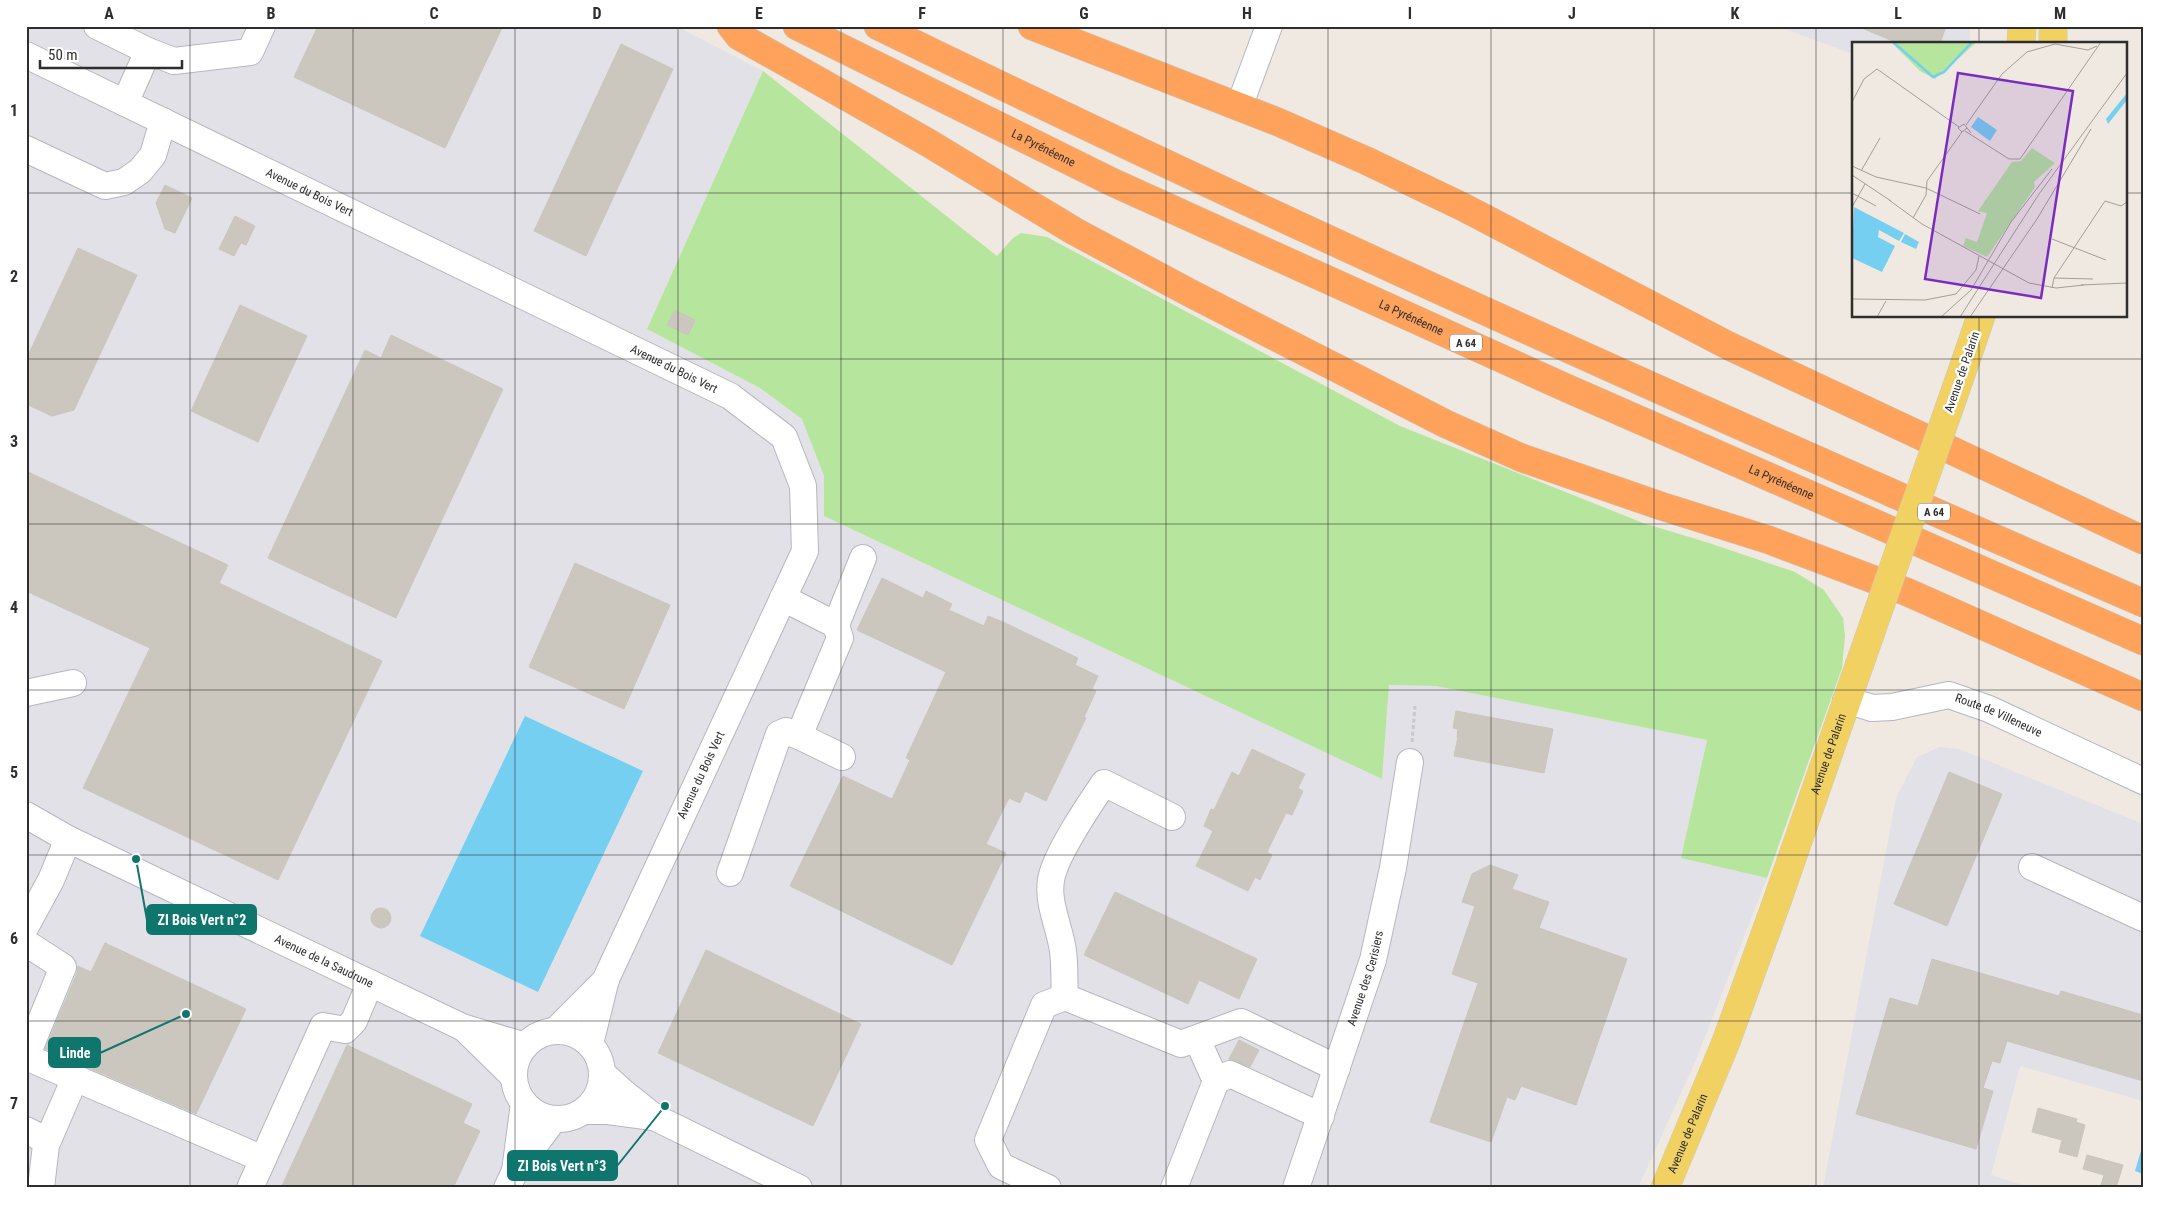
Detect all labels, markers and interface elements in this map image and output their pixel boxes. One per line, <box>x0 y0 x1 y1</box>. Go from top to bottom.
text: A <box>104 4 114 23</box>
text: B <box>267 4 276 23</box>
text: C <box>429 4 439 23</box>
text: D <box>592 4 602 23</box>
text: E <box>755 4 763 23</box>
text: F <box>918 4 926 23</box>
text: G <box>1079 4 1089 23</box>
text: H <box>1242 4 1252 23</box>
text: I <box>1408 4 1412 23</box>
text: J <box>1568 4 1576 23</box>
text: K <box>1731 4 1740 23</box>
text: L <box>1894 4 1902 23</box>
text: M <box>2054 4 2066 23</box>
scale bar <box>40 38 182 70</box>
inset map <box>1852 42 2126 318</box>
text: 50 m <box>48 46 78 64</box>
text: 1 <box>10 101 18 120</box>
street label: La Pyrénéenne <box>1009 126 1078 170</box>
street label: Avenue du Bois Vert <box>264 165 356 220</box>
text: 2 <box>10 267 18 286</box>
street label: La Pyrénéenne <box>1377 297 1446 339</box>
street label: Avenue de Palarin <box>1942 330 1982 414</box>
road number: A 64 <box>1450 334 1482 352</box>
street label: Avenue du Bois Vert <box>628 342 720 396</box>
text: 3 <box>10 432 18 451</box>
street label: La Pyrénéenne <box>1747 462 1816 503</box>
road number: A 64 <box>1918 504 1950 520</box>
text: 4 <box>10 598 18 617</box>
street label: Route de Villeneuve <box>1953 691 2045 740</box>
street label: Avenue de Palarin <box>1808 711 1849 796</box>
street label: Avenue du Bois Vert <box>675 729 728 821</box>
text: 5 <box>10 763 18 782</box>
callout: ZI Bois Vert n°2 <box>147 905 256 934</box>
text: ZI Bois Vert n°2 <box>158 912 246 928</box>
text: 6 <box>10 929 18 948</box>
street label: Avenue des Cerisiers <box>1344 929 1386 1028</box>
street label: Avenue de la Saudrune <box>272 932 376 991</box>
callout: Linde <box>49 1038 100 1067</box>
text: Linde <box>60 1045 91 1061</box>
street label: Avenue de Palarin <box>1665 1092 1711 1175</box>
text: 7 <box>10 1094 18 1113</box>
callout: ZI Bois Vert n°3 <box>508 1151 617 1180</box>
text: ZI Bois Vert n°3 <box>518 1158 606 1174</box>

